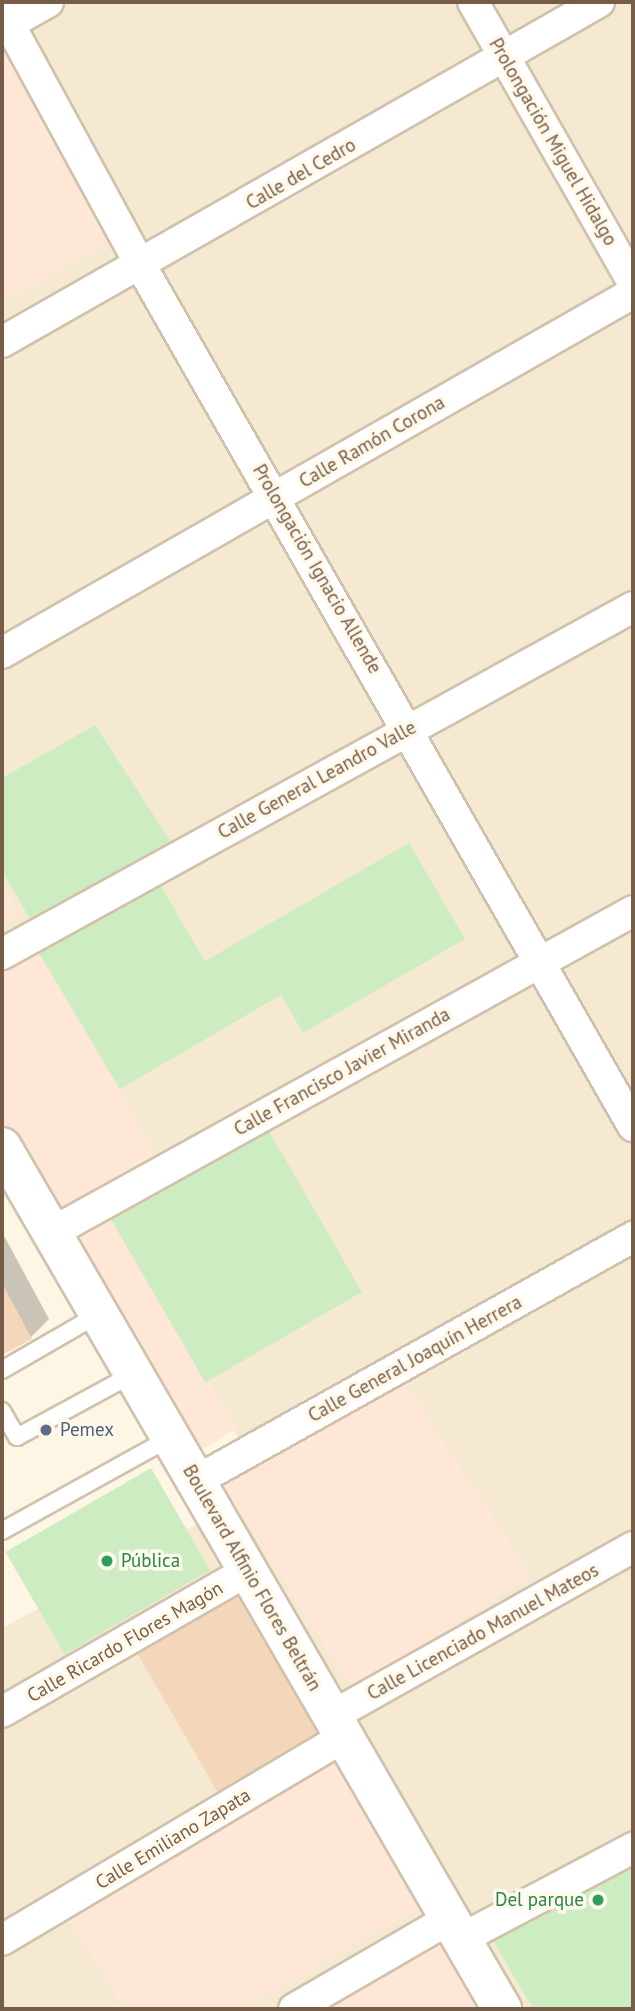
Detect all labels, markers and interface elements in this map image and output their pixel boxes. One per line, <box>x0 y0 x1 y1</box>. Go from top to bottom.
street label: Prolongación Miguel Hidalgo <box>484 34 622 250</box>
street label: Calle del Cedro <box>242 133 360 215</box>
street label: Calle Ramón Corona <box>295 391 449 493</box>
street label: Prolongación Ignacio Allende <box>248 460 386 678</box>
street label: Calle General Leandro Valle <box>214 716 420 844</box>
street label: Calle Francisco Javier Miranda <box>230 1003 454 1141</box>
street label: Calle General Joaquín Herrera <box>304 1291 526 1427</box>
place label: Pemex <box>60 1419 114 1441</box>
marker: Pemex <box>38 1422 54 1438</box>
street label: Boulevard Alfinio Flores Beltrán <box>178 1461 326 1695</box>
place label: Pública <box>121 1550 180 1572</box>
marker: Pública <box>99 1553 115 1569</box>
street label: Calle Licenciado Manuel Mateos <box>363 1559 603 1705</box>
street label: Calle Ricardo Flores Magón <box>23 1577 227 1707</box>
street label: Calle Emiliano Zapata <box>91 1784 255 1894</box>
place label: Del parque <box>495 1889 584 1911</box>
marker: Del parque <box>590 1892 606 1908</box>

